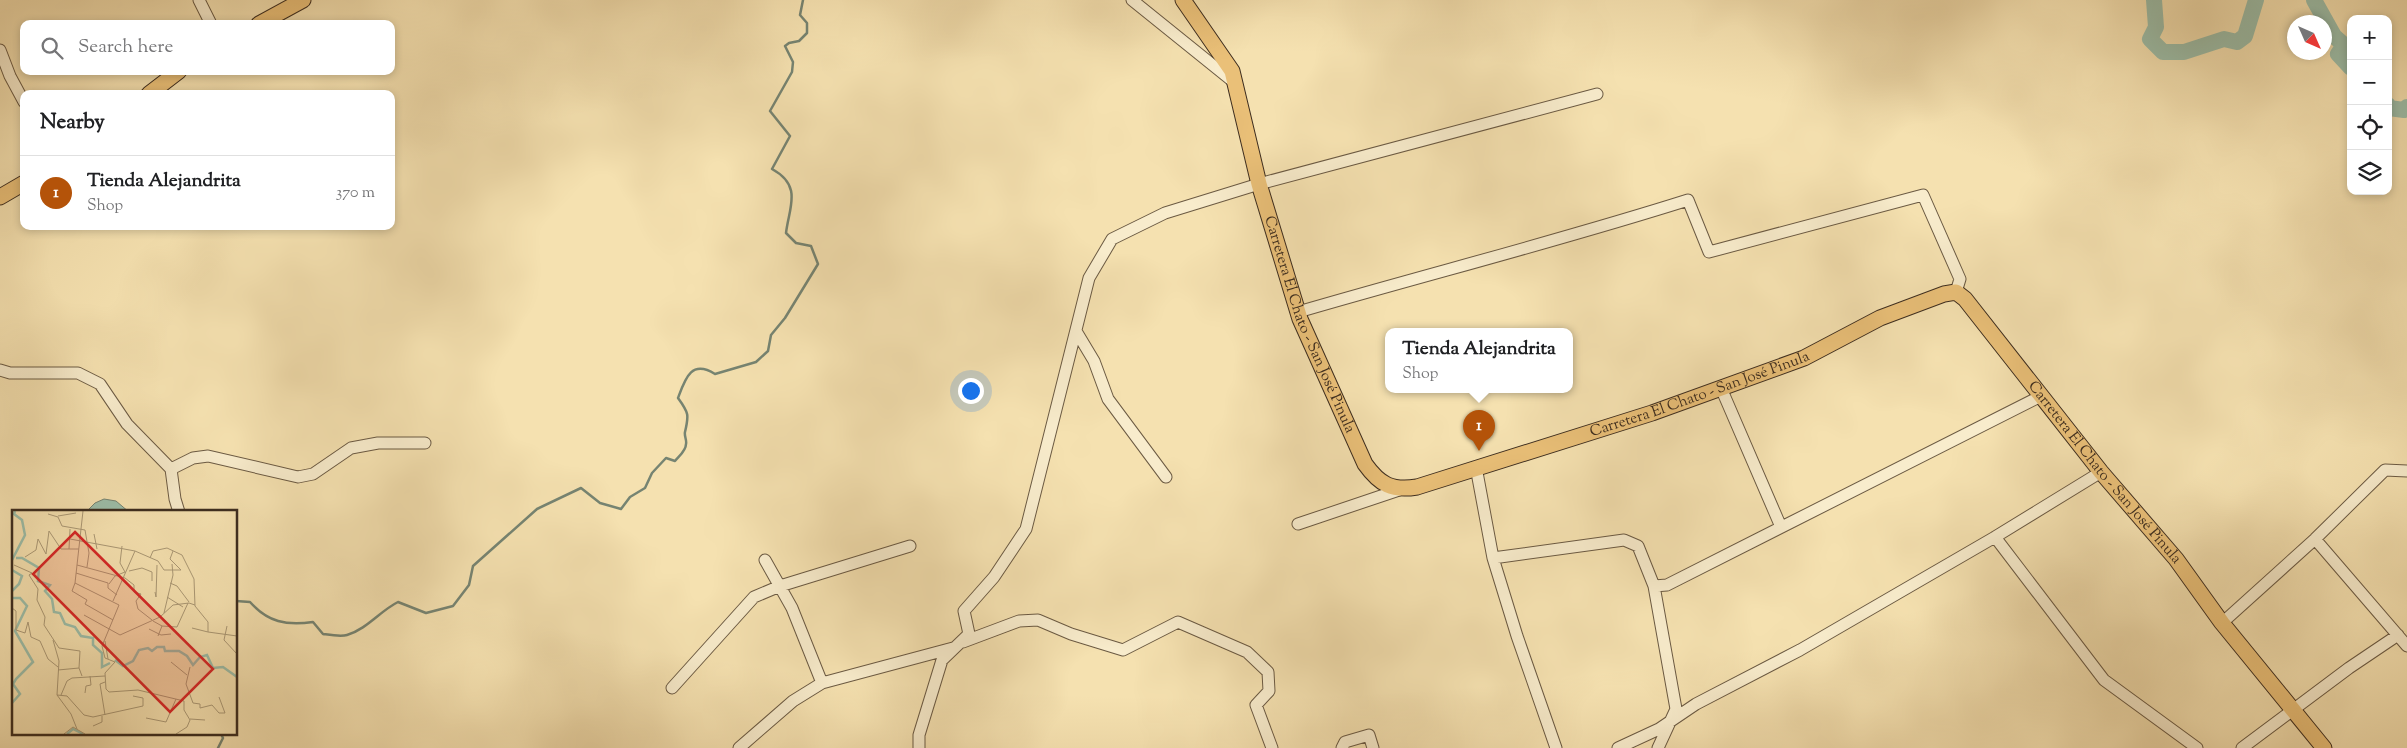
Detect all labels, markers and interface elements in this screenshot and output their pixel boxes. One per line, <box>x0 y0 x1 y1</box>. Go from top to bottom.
north arrow <box>2287 15 2332 60</box>
map controls <box>2347 15 2392 195</box>
button: + <box>2347 15 2392 60</box>
search box <box>20 20 395 75</box>
icon: search <box>38 34 66 62</box>
text: Search here <box>78 34 173 61</box>
button: − <box>2347 60 2392 105</box>
button: locate <box>2347 105 2392 150</box>
text: Nearby <box>40 108 105 138</box>
button: layers <box>2347 150 2392 195</box>
text: Tienda Alejandrita <box>87 168 241 195</box>
text: 1 <box>53 182 59 205</box>
text: 370 m <box>336 182 375 205</box>
text: Shop <box>87 195 123 218</box>
street label: Carretera El Chato - San José Pinula <box>1259 213 1360 437</box>
popup <box>1385 328 1573 393</box>
text: Tienda Alejandrita <box>1402 336 1556 363</box>
street label: Carretera El Chato - San José Pinula <box>1587 346 1814 442</box>
text: Shop <box>1402 363 1438 386</box>
street label: Carretera El Chato - San José Pinula <box>2023 377 2186 569</box>
your location <box>958 378 984 404</box>
pin: 1 <box>1463 410 1495 451</box>
inset map <box>12 510 238 736</box>

